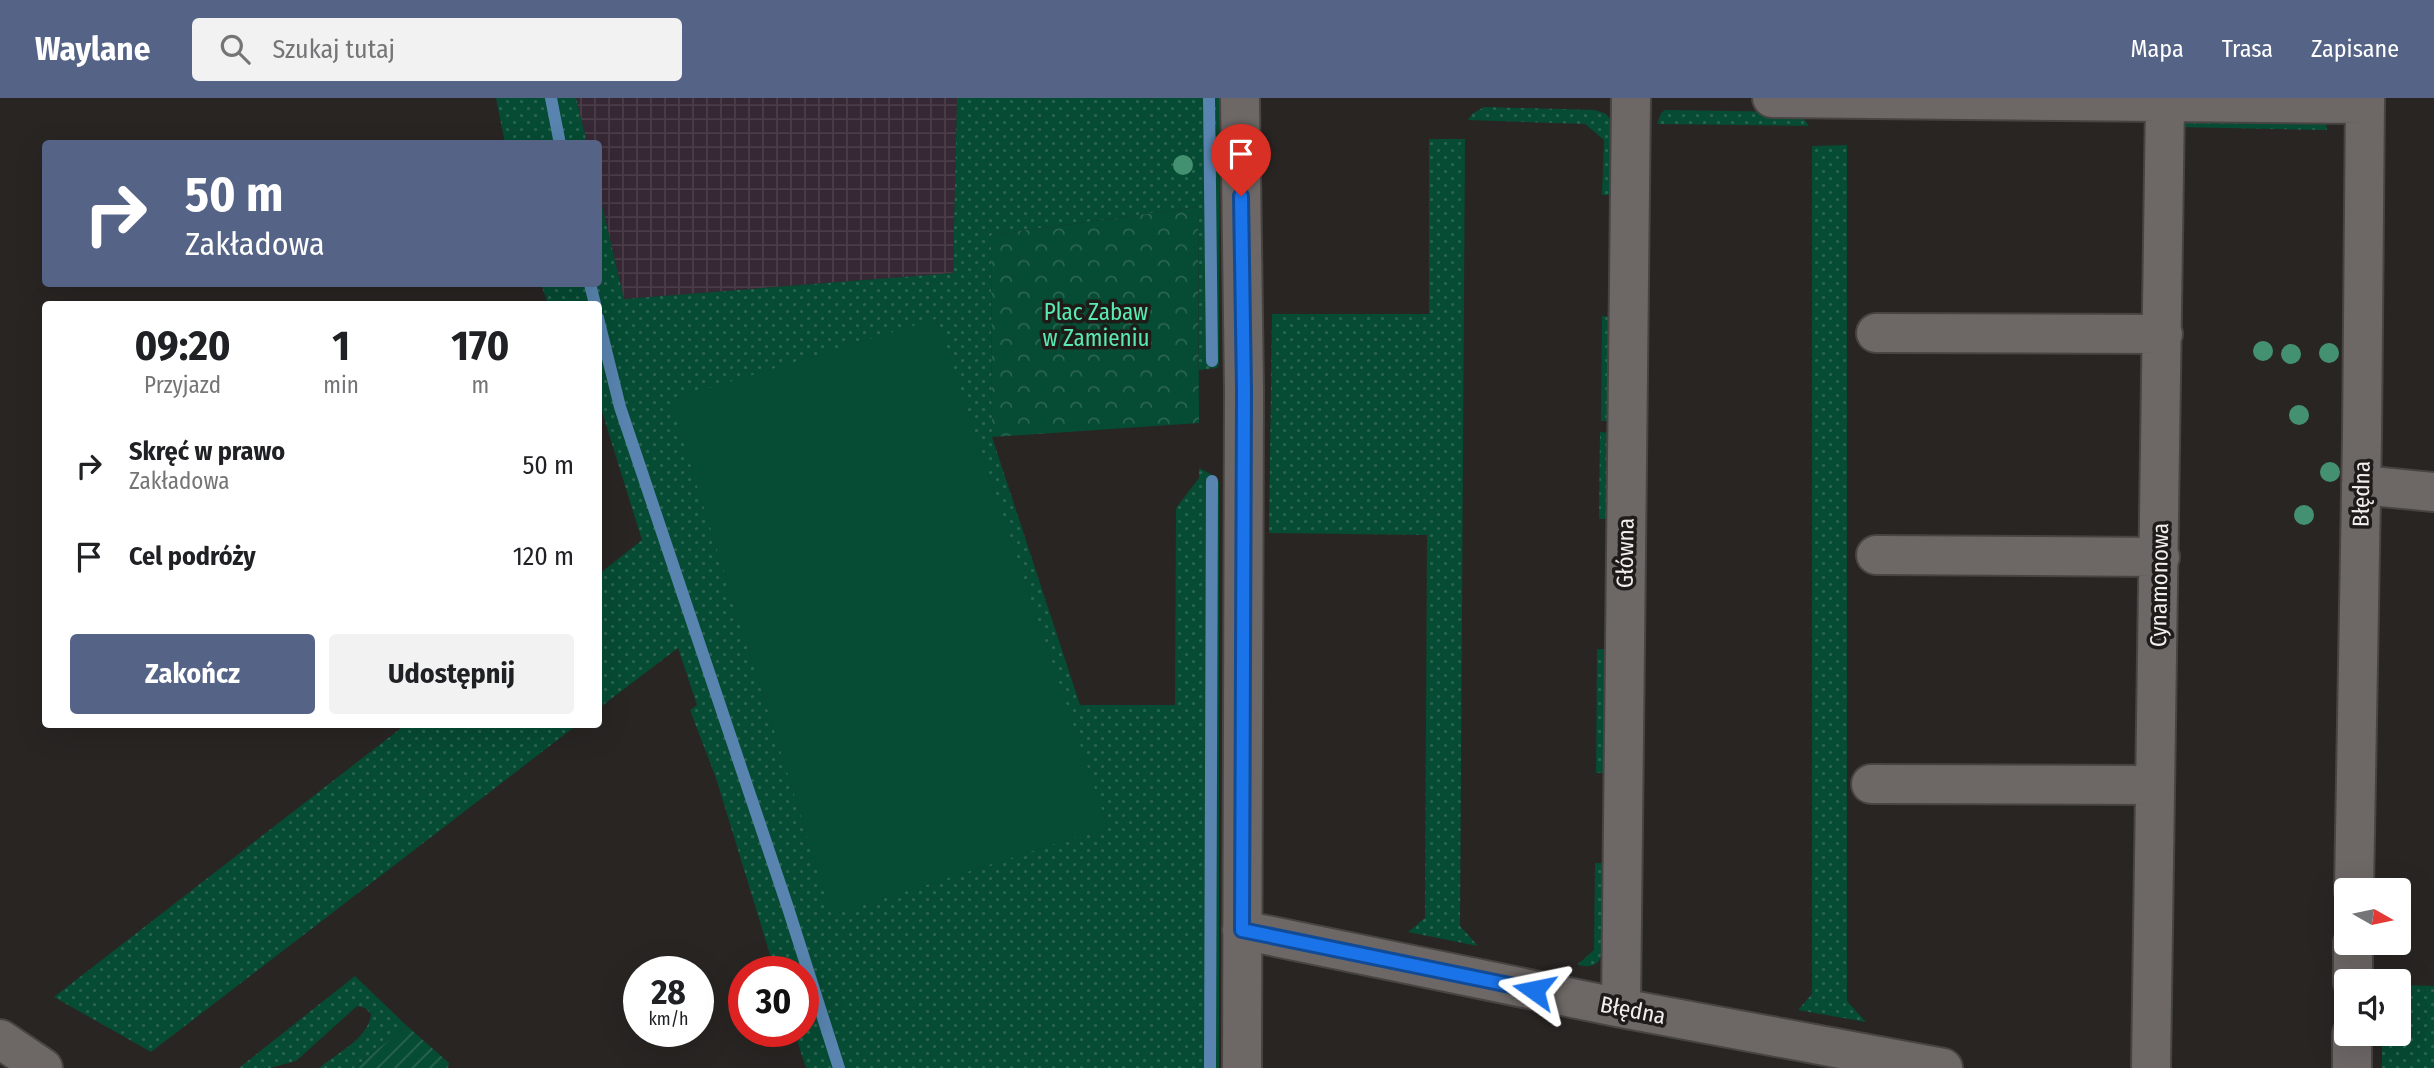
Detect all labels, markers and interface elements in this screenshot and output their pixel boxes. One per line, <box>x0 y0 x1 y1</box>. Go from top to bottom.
search box <box>192 18 682 81</box>
text: Waylane <box>35 29 150 69</box>
icon: search <box>216 30 254 68</box>
text: Szukaj tutaj <box>272 34 395 65</box>
text: Mapa <box>2131 35 2184 63</box>
text: Trasa <box>2222 35 2273 63</box>
text: Zapisane <box>2311 35 2399 63</box>
pin <box>1211 124 1271 196</box>
icon: arrive <box>1222 135 1260 173</box>
text: 50 m <box>185 165 283 224</box>
icon: right <box>70 168 161 259</box>
text: Zakładowa <box>185 225 325 263</box>
park label: Plac Zabaw w Zamieniu <box>1042 298 1150 352</box>
text: 09:20 <box>134 321 231 371</box>
text: 1 <box>332 321 350 371</box>
text: 170 <box>451 321 510 371</box>
text: Przyjazd <box>144 371 221 399</box>
text: min <box>323 371 359 399</box>
text: m <box>472 371 489 399</box>
text: Skręć w prawo <box>129 436 285 467</box>
icon: right <box>70 447 108 485</box>
text: 50 m <box>522 450 574 481</box>
street label: Błędna <box>2346 461 2376 527</box>
text: Zakładowa <box>129 467 229 495</box>
street label: Główna <box>1610 518 1640 588</box>
street label: Cynamonowa <box>2144 523 2174 647</box>
icon: arrive <box>70 538 108 576</box>
text: Cel podróży <box>129 541 256 572</box>
text: 120 m <box>513 541 574 572</box>
button: Zakończ <box>70 634 315 714</box>
button: Udostępnij <box>329 634 574 714</box>
north arrow <box>2334 878 2412 956</box>
map controls <box>2334 878 2411 1046</box>
position arrow <box>1497 953 1571 1027</box>
speed limit sign: 30 <box>728 956 819 1047</box>
button: sound <box>2334 969 2411 1046</box>
text: 28 <box>651 971 686 1013</box>
street label: Błędna <box>1598 990 1668 1030</box>
text: km/h <box>648 1008 689 1030</box>

